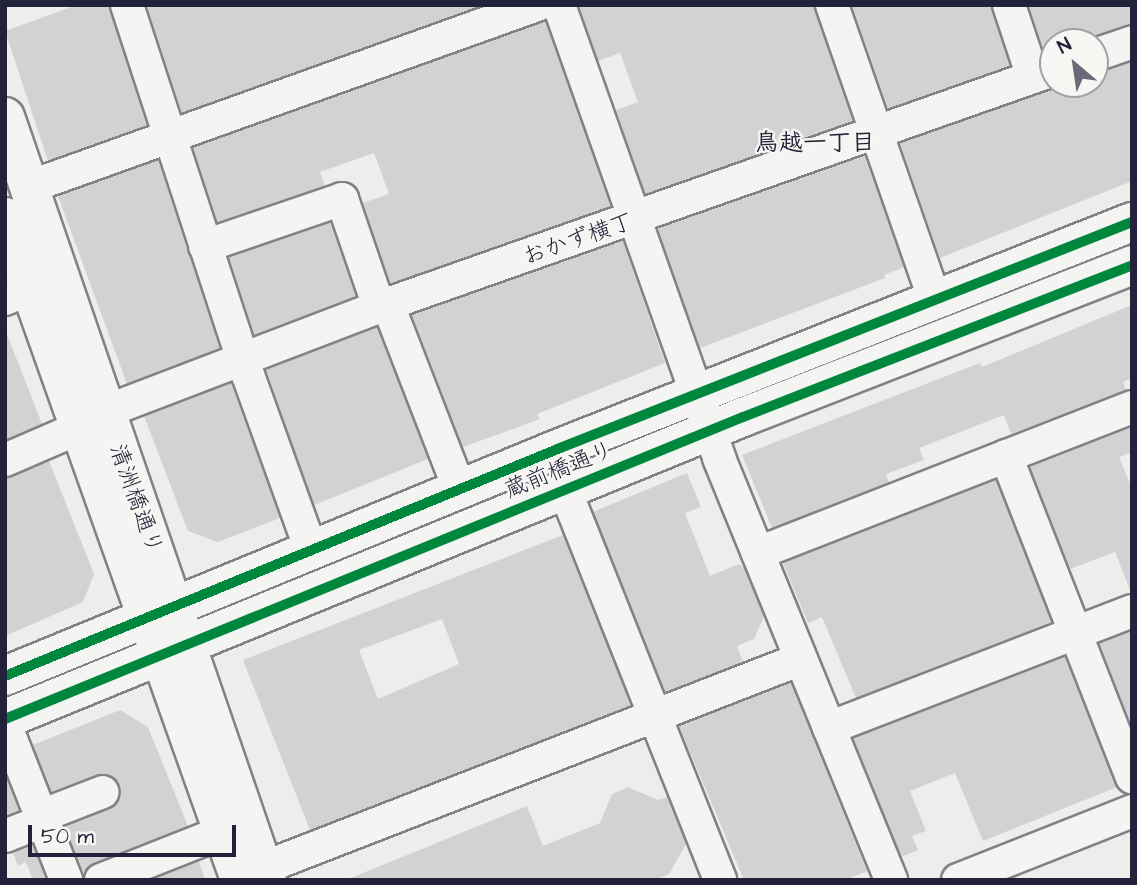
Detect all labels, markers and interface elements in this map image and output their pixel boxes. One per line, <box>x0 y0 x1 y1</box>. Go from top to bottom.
north arrow <box>1039 28 1109 98</box>
text: N <box>1053 31 1076 61</box>
district label: 鳥越一丁目 <box>755 130 875 158</box>
street label: おかず横丁 <box>519 207 637 271</box>
street label: 蔵前橋通り <box>501 436 617 504</box>
street label: 清洲橋通り <box>103 440 169 558</box>
scale bar <box>32 812 240 856</box>
text: 50 m <box>41 822 94 851</box>

